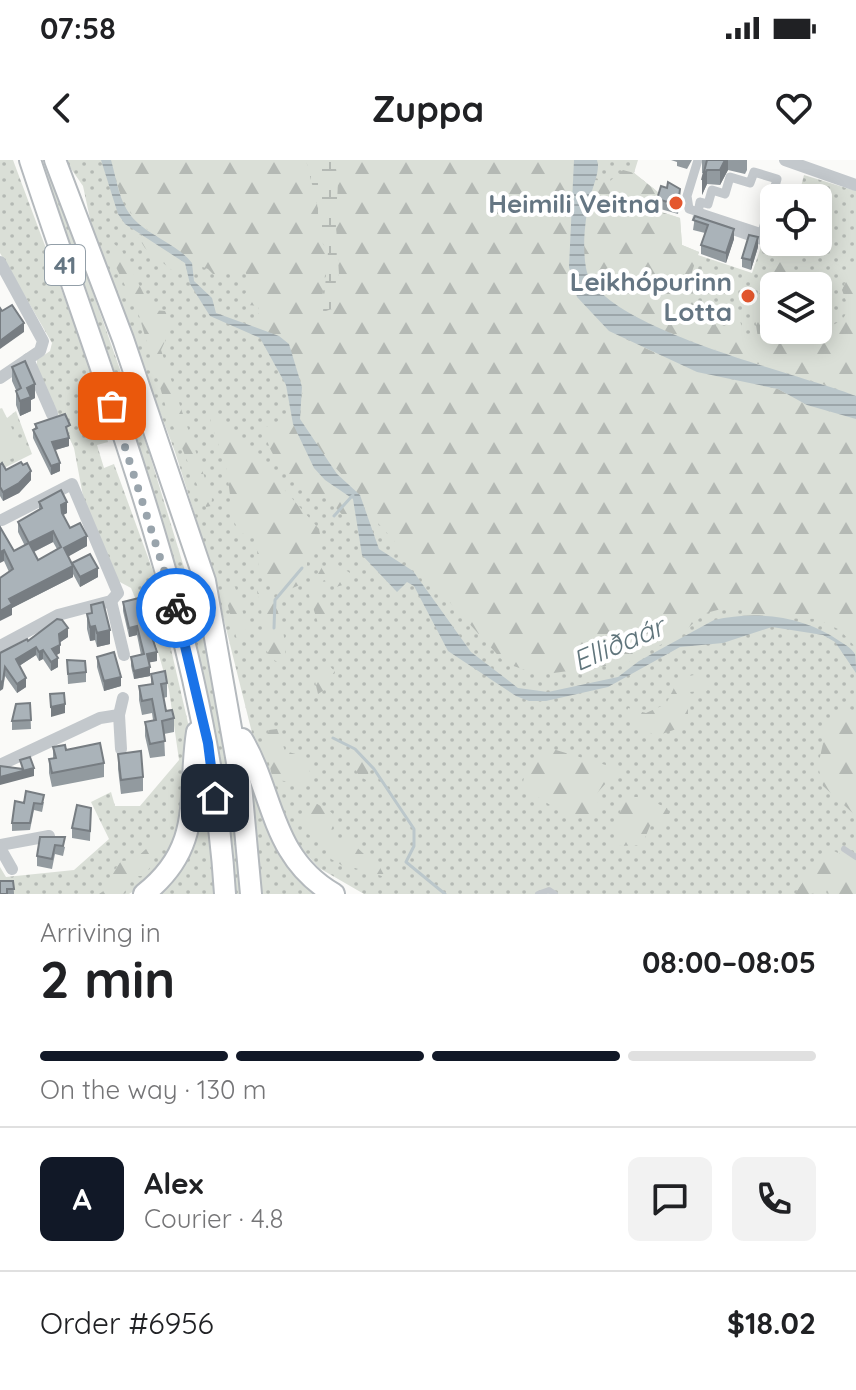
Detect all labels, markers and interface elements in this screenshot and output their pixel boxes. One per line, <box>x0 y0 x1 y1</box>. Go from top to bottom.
text: 07:58 <box>40 9 116 47</box>
icon: back <box>40 86 84 130</box>
text: Zuppa <box>372 86 484 131</box>
icon: heart <box>772 86 816 130</box>
map controls <box>760 184 832 344</box>
button: locate <box>760 184 832 256</box>
place label: Heimili Veitna <box>488 187 660 220</box>
marker: Heimili Veitna <box>667 194 685 212</box>
road number: 41 <box>45 245 85 285</box>
place label: Leikhópurinn Lotta <box>570 265 732 328</box>
button: layers <box>760 272 832 344</box>
marker: Leikhópurinn Lotta <box>739 287 757 305</box>
pin <box>78 372 146 440</box>
icon: bag <box>90 384 134 428</box>
courier <box>136 568 216 648</box>
icon: bike <box>154 586 198 630</box>
water label: Elliðaár <box>567 607 672 678</box>
pin <box>181 764 249 832</box>
icon: home <box>193 776 237 820</box>
text: Arriving in <box>40 916 161 949</box>
text: 08:00–08:05 <box>642 943 816 981</box>
text: 2 min <box>40 946 175 1011</box>
text: On the way · 130 m <box>40 1073 266 1106</box>
button: chat <box>628 1157 712 1241</box>
button: phone <box>732 1157 816 1241</box>
text: Alex <box>144 1164 203 1202</box>
text: A <box>72 1180 92 1218</box>
text: Courier · 4.8 <box>144 1202 283 1235</box>
text: Order #6956 <box>40 1304 214 1342</box>
text: $18.02 <box>727 1304 816 1342</box>

